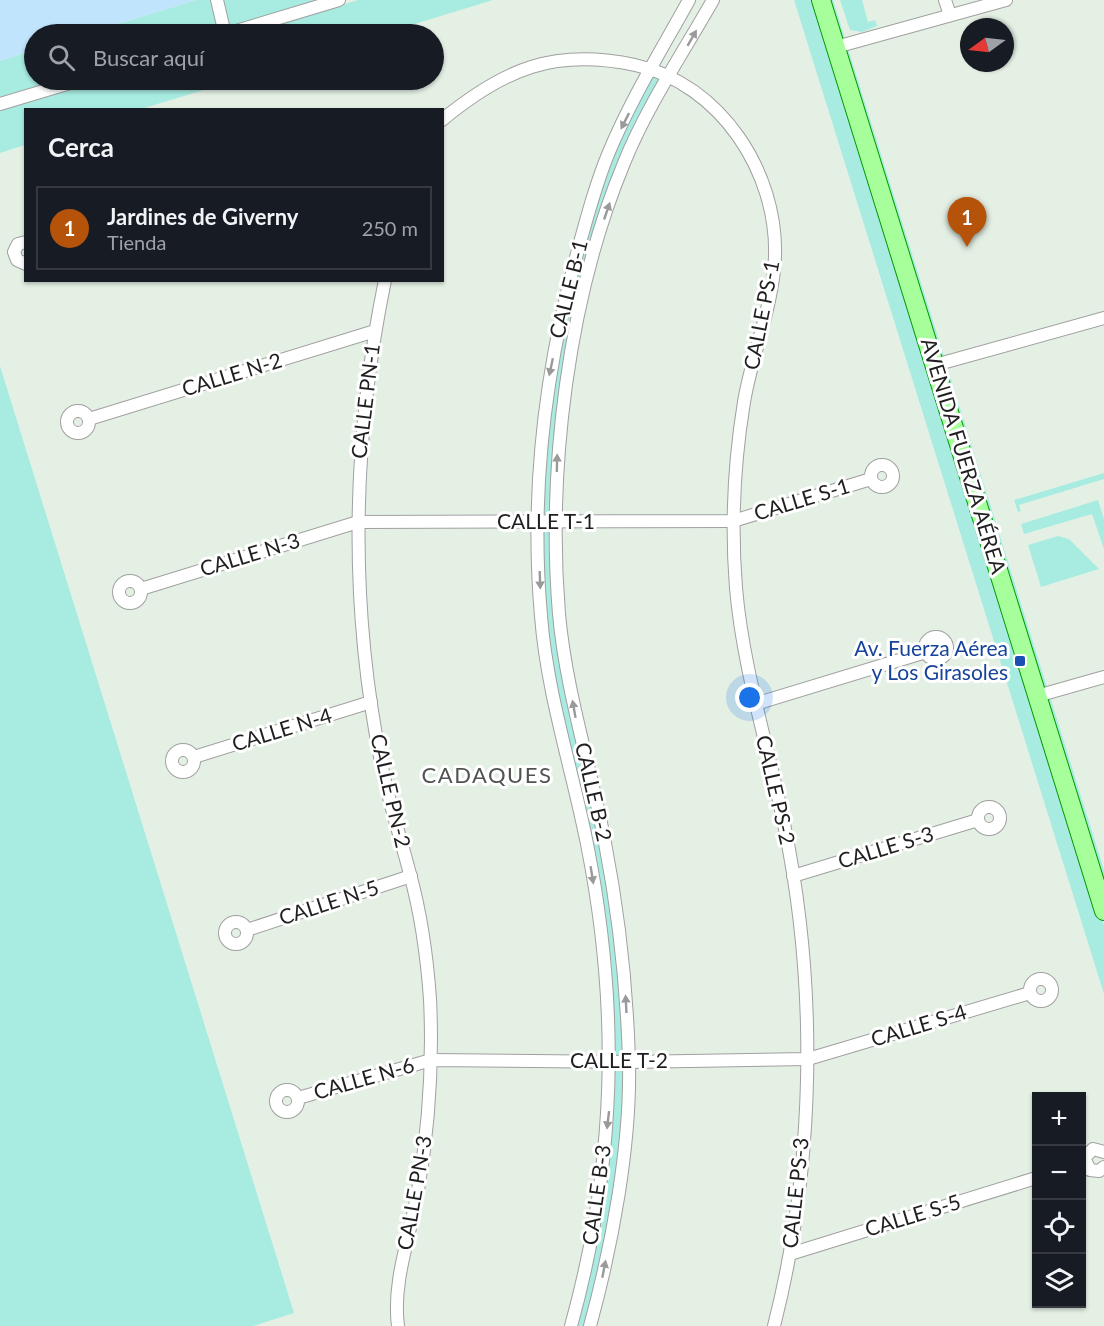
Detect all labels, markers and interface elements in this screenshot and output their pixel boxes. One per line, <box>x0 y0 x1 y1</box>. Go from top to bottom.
north arrow <box>960 18 1014 72</box>
search box <box>24 24 444 90</box>
one-way arrow <box>686 30 697 46</box>
icon: search <box>45 41 78 74</box>
text: Buscar aquí <box>93 44 204 71</box>
one-way arrow <box>620 112 630 130</box>
text: Cerca <box>48 131 114 163</box>
pin: 1 <box>948 198 986 247</box>
one-way arrow <box>603 202 613 220</box>
text: Jardines de Giverny <box>107 203 298 230</box>
text: 1 <box>64 216 75 240</box>
text: 250 m <box>362 216 418 240</box>
text: Tienda <box>107 230 166 254</box>
street label: CALLE B-1 <box>543 237 592 341</box>
street label: CALLE PS-1 <box>738 258 783 372</box>
street label: AVENIDA FUERZA AÉREA <box>917 335 1012 577</box>
street label: CALLE PN-1 <box>345 342 384 460</box>
street label: CALLE N-2 <box>178 347 285 401</box>
one-way arrow <box>546 358 555 377</box>
one-way arrow <box>552 454 562 473</box>
street label: CALLE S-1 <box>751 472 852 525</box>
street label: CALLE T-1 <box>497 508 595 533</box>
street label: CALLE N-3 <box>196 527 303 581</box>
one-way arrow <box>535 571 544 590</box>
place label: Av. Fuerza Aérea y Los Girasoles <box>854 635 1008 684</box>
marker: Av. Fuerza Aérea y Los Girasoles <box>1013 654 1027 668</box>
your location <box>735 683 764 712</box>
one-way arrow <box>569 700 578 719</box>
street label: CALLE N-4 <box>228 702 335 756</box>
street label: CALLE PN-2 <box>366 731 417 850</box>
street label: CALLE PS-2 <box>752 733 801 847</box>
street label: CALLE B-2 <box>571 740 618 844</box>
district label: CADAQUES <box>422 761 552 788</box>
street label: CALLE S-3 <box>835 820 936 873</box>
one-way arrow <box>588 866 597 885</box>
street label: CALLE N-5 <box>276 874 382 929</box>
one-way arrow <box>621 995 630 1014</box>
street label: CALLE S-4 <box>868 998 969 1051</box>
street label: CALLE T-2 <box>570 1047 668 1072</box>
street label: CALLE N-6 <box>310 1051 417 1104</box>
map controls <box>1032 1092 1086 1308</box>
button: + <box>1032 1092 1086 1146</box>
one-way arrow <box>603 1111 613 1130</box>
street label: CALLE PN-3 <box>391 1133 436 1252</box>
street label: CALLE PS-3 <box>776 1136 813 1250</box>
street label: CALLE B-3 <box>576 1143 615 1246</box>
button: − <box>1032 1146 1086 1200</box>
street label: CALLE S-5 <box>862 1188 963 1241</box>
button: locate <box>1032 1200 1086 1254</box>
button: layers <box>1032 1254 1086 1308</box>
one-way arrow <box>600 1259 609 1278</box>

